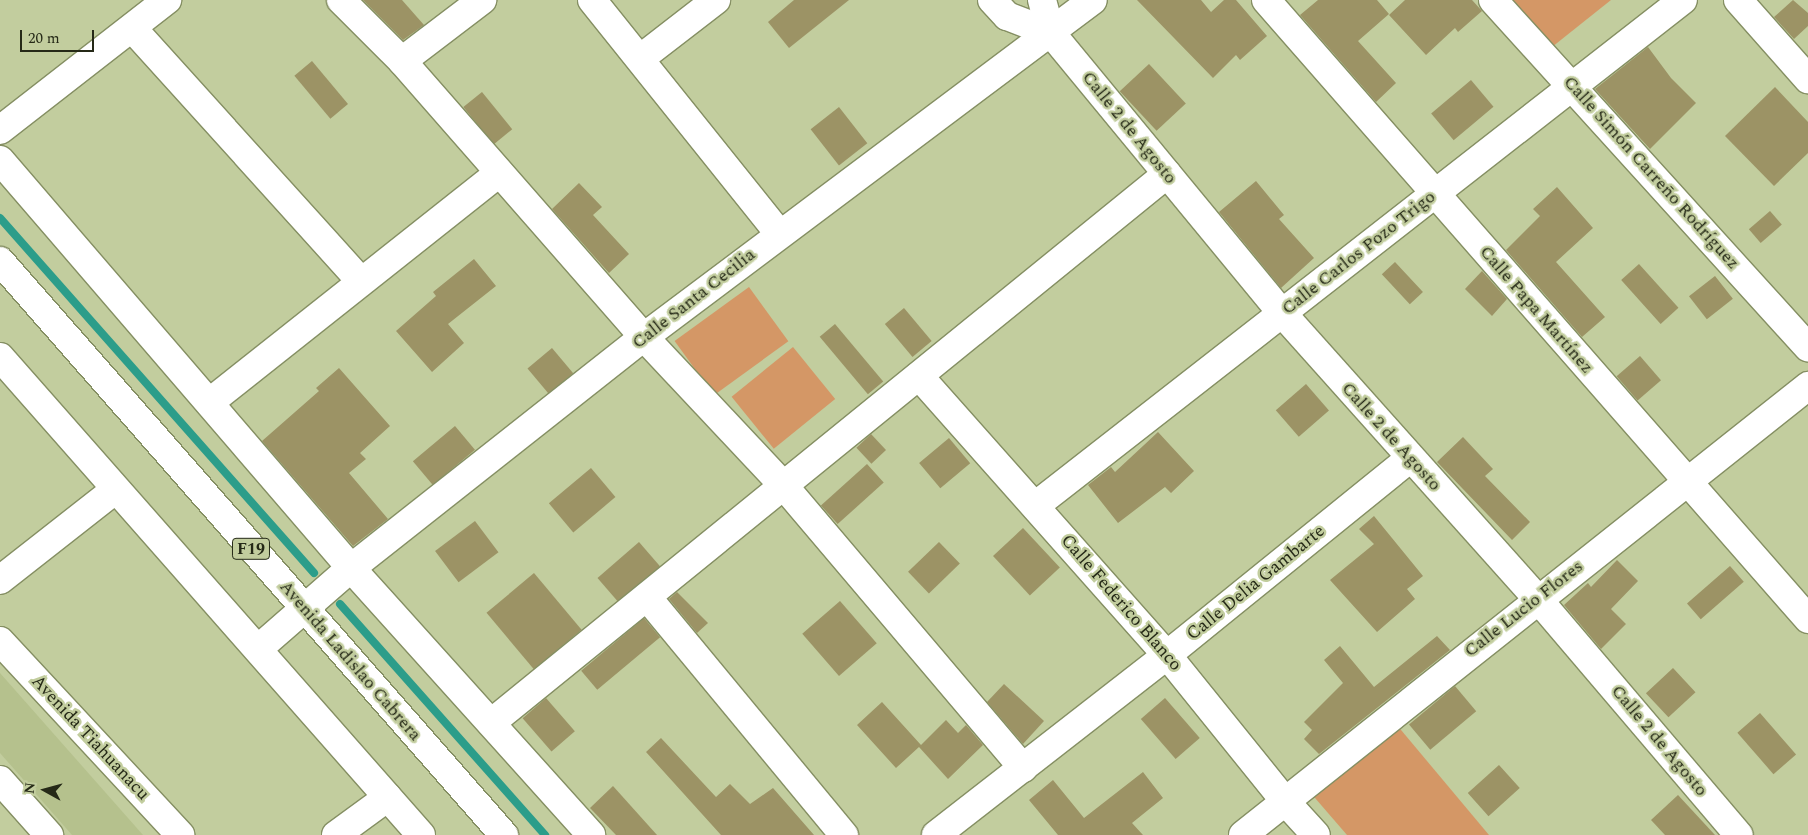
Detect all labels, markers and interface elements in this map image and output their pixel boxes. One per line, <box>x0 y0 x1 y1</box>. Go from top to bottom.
scale bar <box>22 20 96 52</box>
text: 20 m <box>28 27 60 50</box>
street label: Calle 2 de Agosto <box>1077 67 1181 189</box>
street label: Calle Simón Carreño Rodríguez <box>1559 72 1743 274</box>
street label: Calle Carlos Pozo Trigo <box>1278 186 1440 320</box>
street label: Calle Papa Martínez <box>1475 242 1597 378</box>
street label: Calle Santa Cecilia <box>628 244 760 354</box>
street label: Calle 2 de Agosto <box>1337 378 1445 496</box>
street label: Calle Delia Gambarte <box>1183 521 1329 645</box>
street label: Calle Federico Blanco <box>1056 530 1186 676</box>
road number: F19 <box>231 536 271 562</box>
street label: Calle Lucio Flores <box>1460 556 1588 662</box>
street label: Avenida Ladislao Cabrera <box>274 576 426 746</box>
street label: Avenida Tiahuanacu <box>26 671 154 805</box>
street label: Calle 2 de Agosto <box>1606 681 1712 801</box>
north arrow <box>20 765 70 815</box>
text: N <box>18 781 41 795</box>

